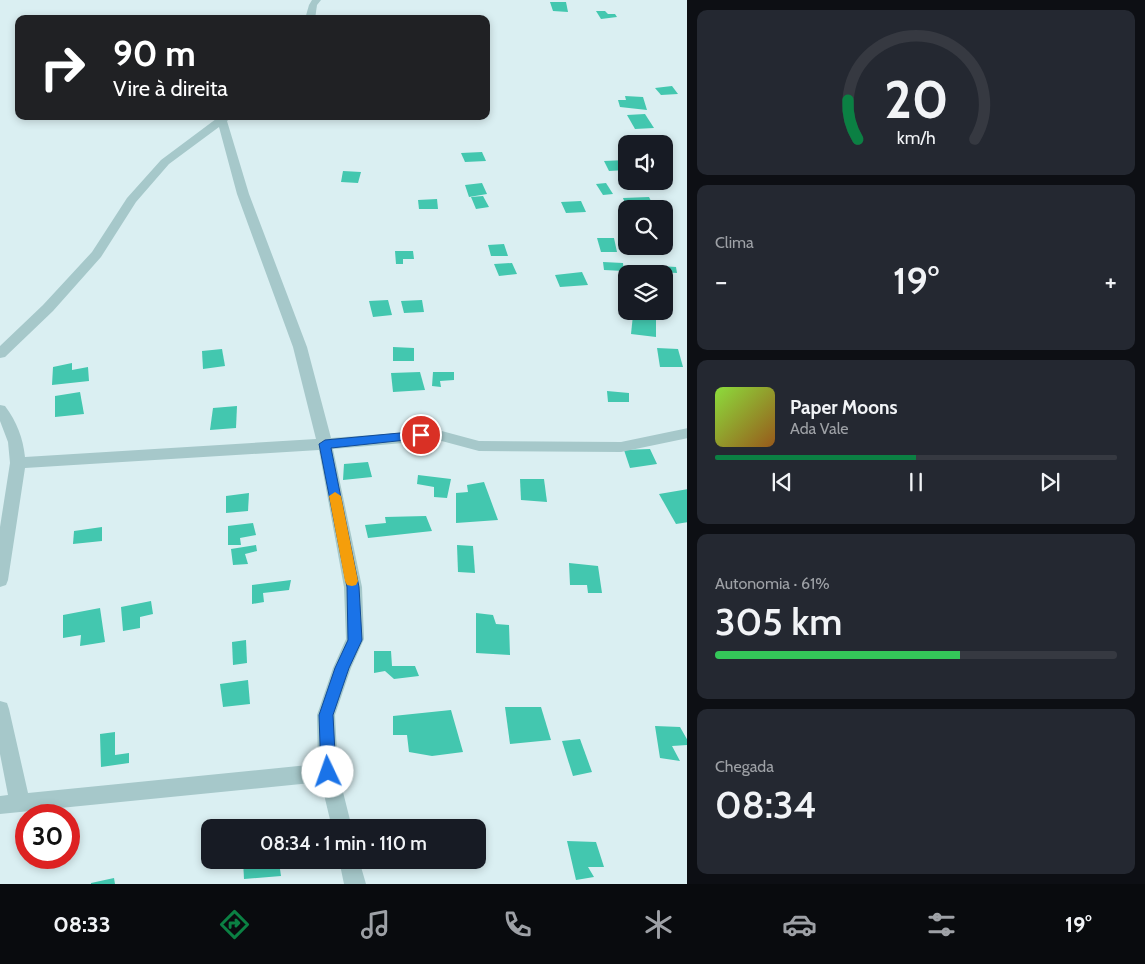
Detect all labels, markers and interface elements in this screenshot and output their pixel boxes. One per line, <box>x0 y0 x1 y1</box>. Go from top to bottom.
text: 90 m <box>113 32 196 75</box>
icon: right <box>30 35 95 100</box>
text: 20 <box>884 68 948 131</box>
text: Vire à direita <box>113 75 228 102</box>
text: km/h <box>896 127 936 148</box>
map controls <box>618 135 673 320</box>
button: sound <box>618 135 673 190</box>
button: search <box>618 200 673 255</box>
text: Clima <box>715 233 754 252</box>
text: 19° <box>893 257 939 304</box>
text: − <box>715 264 727 298</box>
text: + <box>1105 264 1117 298</box>
button: layers <box>618 265 673 320</box>
text: Paper Moons <box>790 396 898 419</box>
pin <box>400 414 442 456</box>
text: Ada Vale <box>790 419 849 438</box>
icon: arrive <box>407 421 435 449</box>
icon: previous <box>768 468 796 496</box>
icon: pause <box>902 468 930 496</box>
icon: next <box>1036 468 1064 496</box>
text: Autonomia · 61% <box>715 574 830 593</box>
text: 305 km <box>715 598 842 645</box>
position arrow <box>301 745 353 797</box>
text: Chegada <box>715 757 774 776</box>
text: 08:34 <box>715 781 816 828</box>
speed limit sign: 30 <box>15 804 80 869</box>
text: 08:34 · 1 min · 110 m <box>260 832 427 855</box>
icon: directions <box>217 907 252 942</box>
icon: music <box>358 907 393 942</box>
icon: phone <box>500 907 535 942</box>
icon: climate <box>641 907 676 942</box>
icon: car <box>782 907 817 942</box>
icon: filters <box>924 907 959 942</box>
text: 08:33 <box>53 911 111 938</box>
text: 19° <box>1065 911 1092 938</box>

